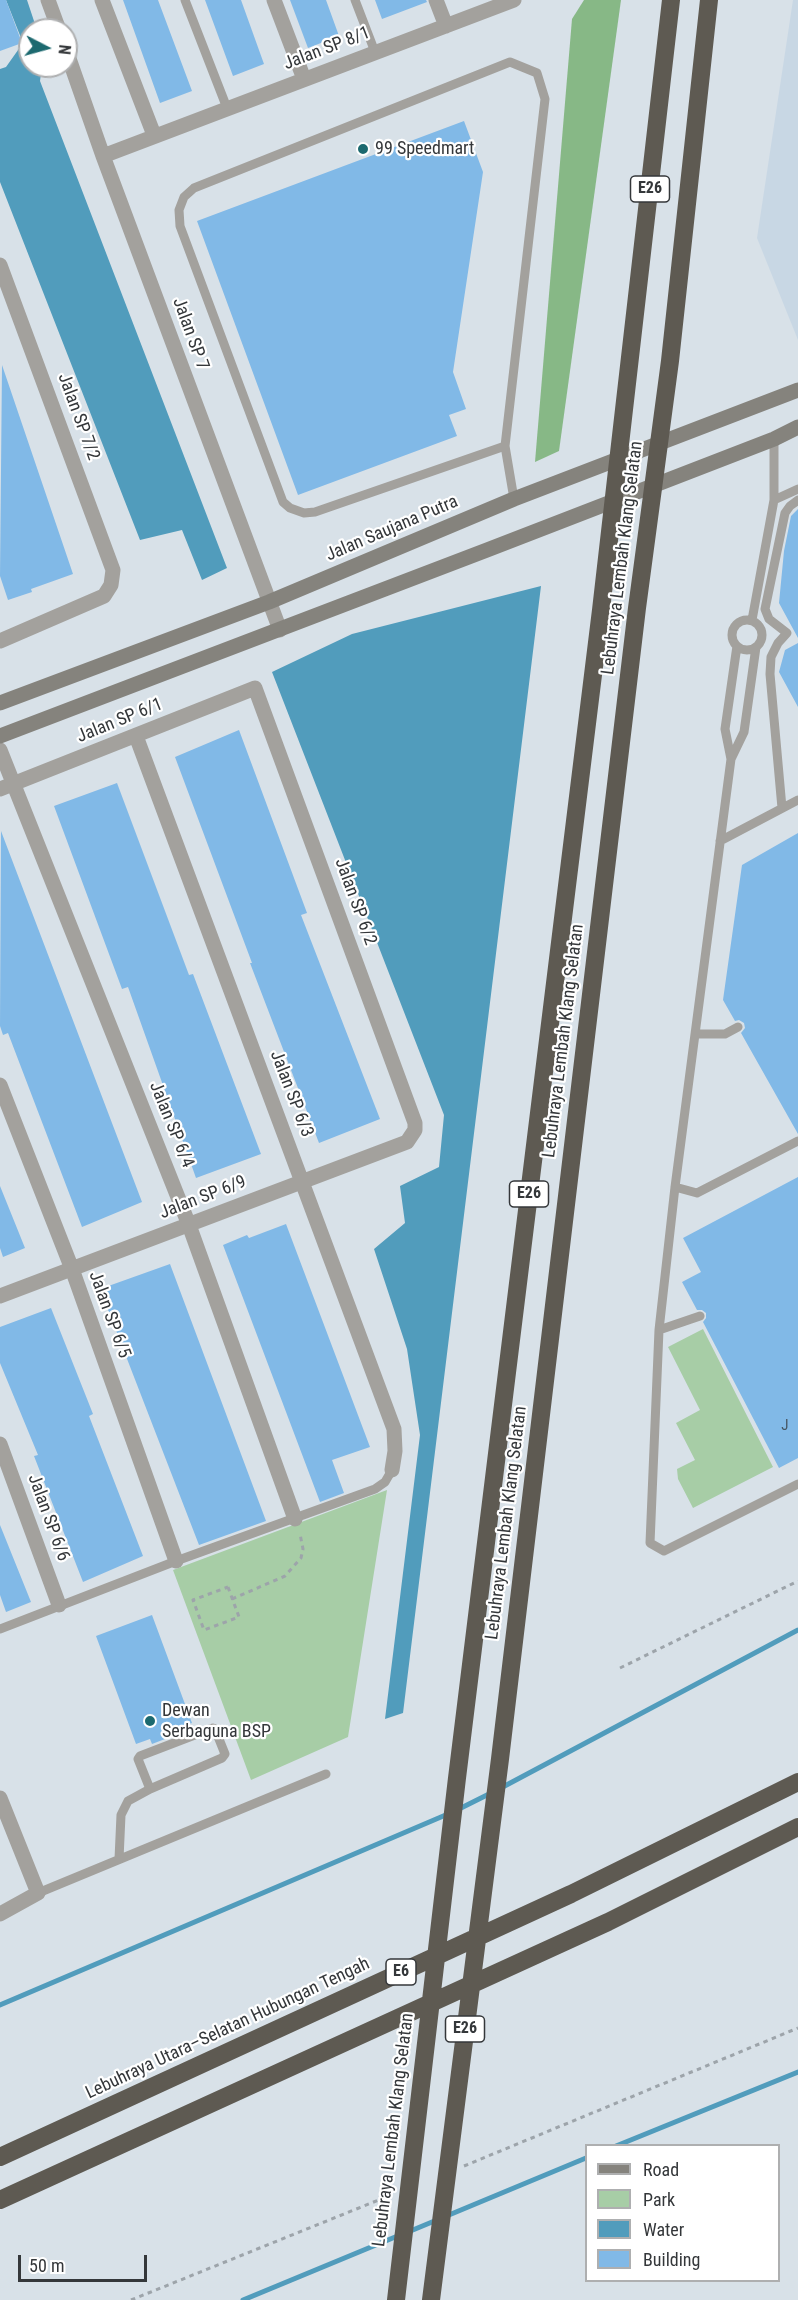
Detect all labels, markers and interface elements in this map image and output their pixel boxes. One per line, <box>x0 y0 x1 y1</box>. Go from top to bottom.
north arrow <box>18 18 78 78</box>
street label: Jalan SP 8/1 <box>281 23 373 75</box>
text: N <box>54 44 74 56</box>
place label: 99 Speedmart <box>375 138 474 160</box>
marker: 99 Speedmart <box>356 142 370 156</box>
road number: E26 <box>630 176 670 202</box>
street label: Jalan SP 7 <box>167 295 213 373</box>
street label: Jalan SP 7/2 <box>52 371 104 463</box>
street label: Lebuhraya Lembah Klang Selatan <box>598 440 648 676</box>
street label: Jalan Saujana Putra <box>323 491 461 567</box>
street label: Jalan SP 6/1 <box>74 694 166 748</box>
street label: Jalan SP 6/2 <box>329 856 381 948</box>
street label: Lebuhraya Lembah Klang Selatan <box>539 923 589 1159</box>
street label: Jalan SP 6/3 <box>265 1048 317 1140</box>
street label: Jalan SP 6/4 <box>144 1079 198 1171</box>
street label: Jalan SP 6/9 <box>157 1172 249 1224</box>
road number: E26 <box>510 1181 548 1207</box>
street label: Jalan SP 6/5 <box>83 1269 135 1361</box>
street label: Lebuhraya Lembah Klang Selatan <box>482 1405 532 1641</box>
house number: J <box>781 1417 789 1435</box>
street label: Jalan SP 6/6 <box>22 1472 74 1564</box>
place label: Dewan Serbaguna BSP <box>162 1700 271 1742</box>
marker: Dewan Serbaguna BSP <box>143 1714 157 1728</box>
street label: Lebuhraya Utara–Selatan Hubungan Tengah <box>83 1954 373 2104</box>
road number: E6 <box>386 1959 416 1985</box>
street label: Lebuhraya Lembah Klang Selatan <box>369 2012 419 2248</box>
road number: E26 <box>446 2016 484 2042</box>
legend <box>585 2144 780 2282</box>
text: Road <box>643 2159 679 2180</box>
text: Park <box>643 2189 675 2210</box>
text: Water <box>643 2219 684 2240</box>
scale bar <box>21 2243 150 2281</box>
text: Building <box>643 2249 700 2270</box>
text: 50 m <box>29 2255 64 2276</box>

